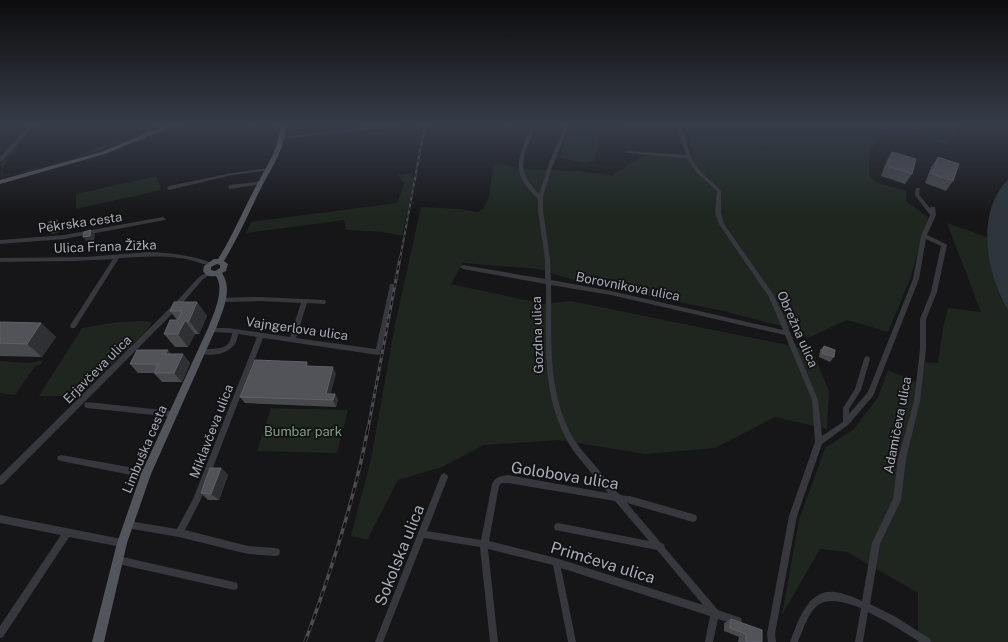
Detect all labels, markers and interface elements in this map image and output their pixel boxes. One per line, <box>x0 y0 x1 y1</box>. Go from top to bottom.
street label: Pekrska cesta <box>37 209 123 236</box>
street label: Ulica Frana Žižka <box>53 237 157 256</box>
street label: Borovnikova ulica <box>575 269 681 304</box>
street label: Obrežna ulica <box>774 289 821 370</box>
street label: Gozdna ulica <box>529 296 546 374</box>
street label: Vajngerlova ulica <box>245 314 349 343</box>
street label: Erjavčeva ulica <box>60 332 134 406</box>
street label: Adamičeva ulica <box>881 375 914 475</box>
street label: Miklavčeva ulica <box>187 382 236 480</box>
street label: Limbuška cesta <box>119 403 170 495</box>
park label: Bumbar park <box>264 424 342 439</box>
street label: Golobova ulica <box>510 458 620 493</box>
street label: Sokolska ulica <box>371 502 428 608</box>
street label: Primčeva ulica <box>548 538 657 587</box>

